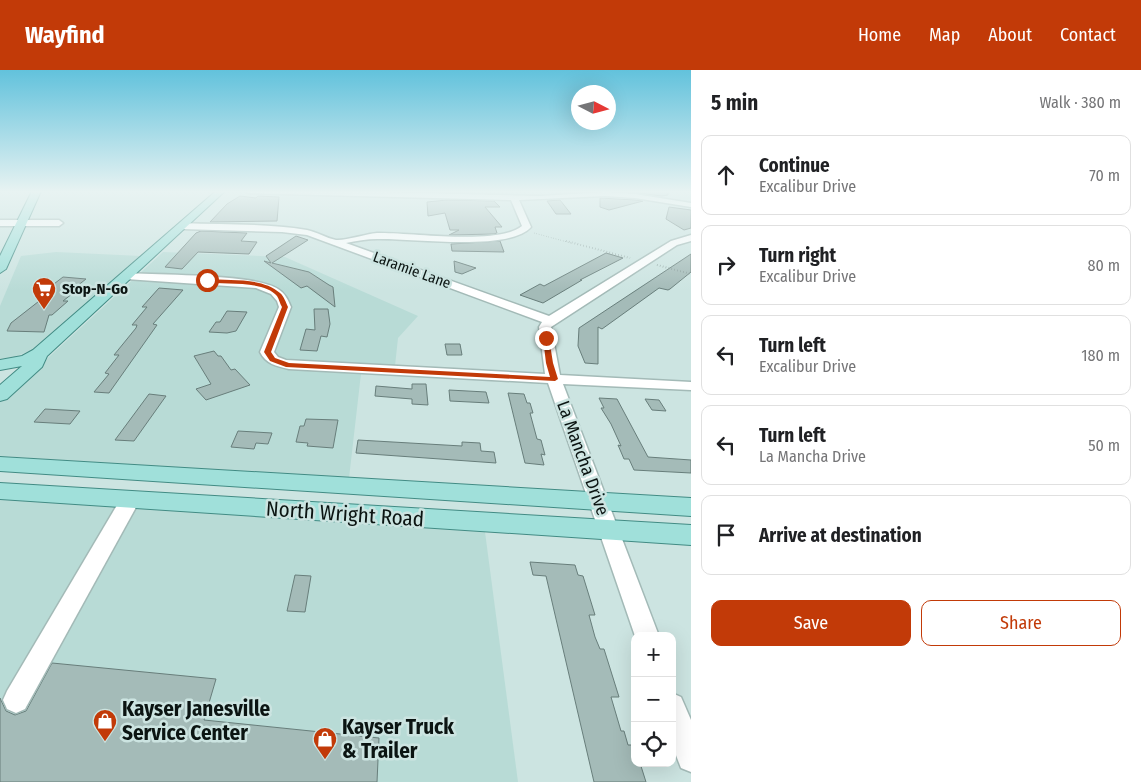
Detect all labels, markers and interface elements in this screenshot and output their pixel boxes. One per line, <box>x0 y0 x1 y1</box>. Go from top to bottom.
text: Wayfind <box>25 21 105 49</box>
text: Home <box>858 24 901 46</box>
text: Map <box>929 24 960 46</box>
text: About <box>988 24 1032 46</box>
text: Contact <box>1060 24 1116 46</box>
north arrow <box>571 85 616 130</box>
text: 5 min <box>711 90 758 116</box>
text: Walk · 380 m <box>1040 93 1121 112</box>
text: Continue <box>759 154 830 177</box>
icon: ahead <box>712 161 740 189</box>
text: 70 m <box>1089 166 1120 185</box>
text: Excalibur Drive <box>759 177 856 196</box>
text: Turn right <box>759 244 836 267</box>
street label: Laramie Lane <box>371 248 453 292</box>
icon: right <box>712 251 740 279</box>
text: 80 m <box>1088 256 1120 275</box>
text: Excalibur Drive <box>759 267 856 286</box>
route start <box>196 269 219 292</box>
supermarket icon: Stop-N-Go <box>31 276 57 310</box>
place label: Stop-N-Go <box>62 280 128 298</box>
route end <box>535 327 558 350</box>
text: Turn left <box>759 334 826 357</box>
icon: left <box>712 341 740 369</box>
text: 180 m <box>1081 346 1120 365</box>
text: Excalibur Drive <box>759 357 856 376</box>
street label: La Mancha Drive <box>552 398 614 518</box>
text: Turn left <box>759 424 826 447</box>
icon: left <box>712 431 740 459</box>
text: 50 m <box>1088 436 1120 455</box>
text: La Mancha Drive <box>759 447 866 466</box>
street label: North Wright Road <box>265 496 425 532</box>
icon: arrive <box>712 521 740 549</box>
text: Arrive at destination <box>759 524 922 547</box>
button: Save <box>711 600 911 646</box>
button: Share <box>921 600 1121 646</box>
map controls <box>631 632 676 767</box>
button: + <box>631 632 676 677</box>
button: − <box>631 677 676 722</box>
place label: Kayser Janesville Service Center <box>122 696 271 746</box>
shop icon: Kayser Janesville Service Center <box>92 708 118 742</box>
place label: Kayser Truck & Trailer <box>342 714 454 764</box>
button: locate <box>631 722 676 767</box>
shop icon: Kayser Truck & Trailer <box>312 726 338 760</box>

